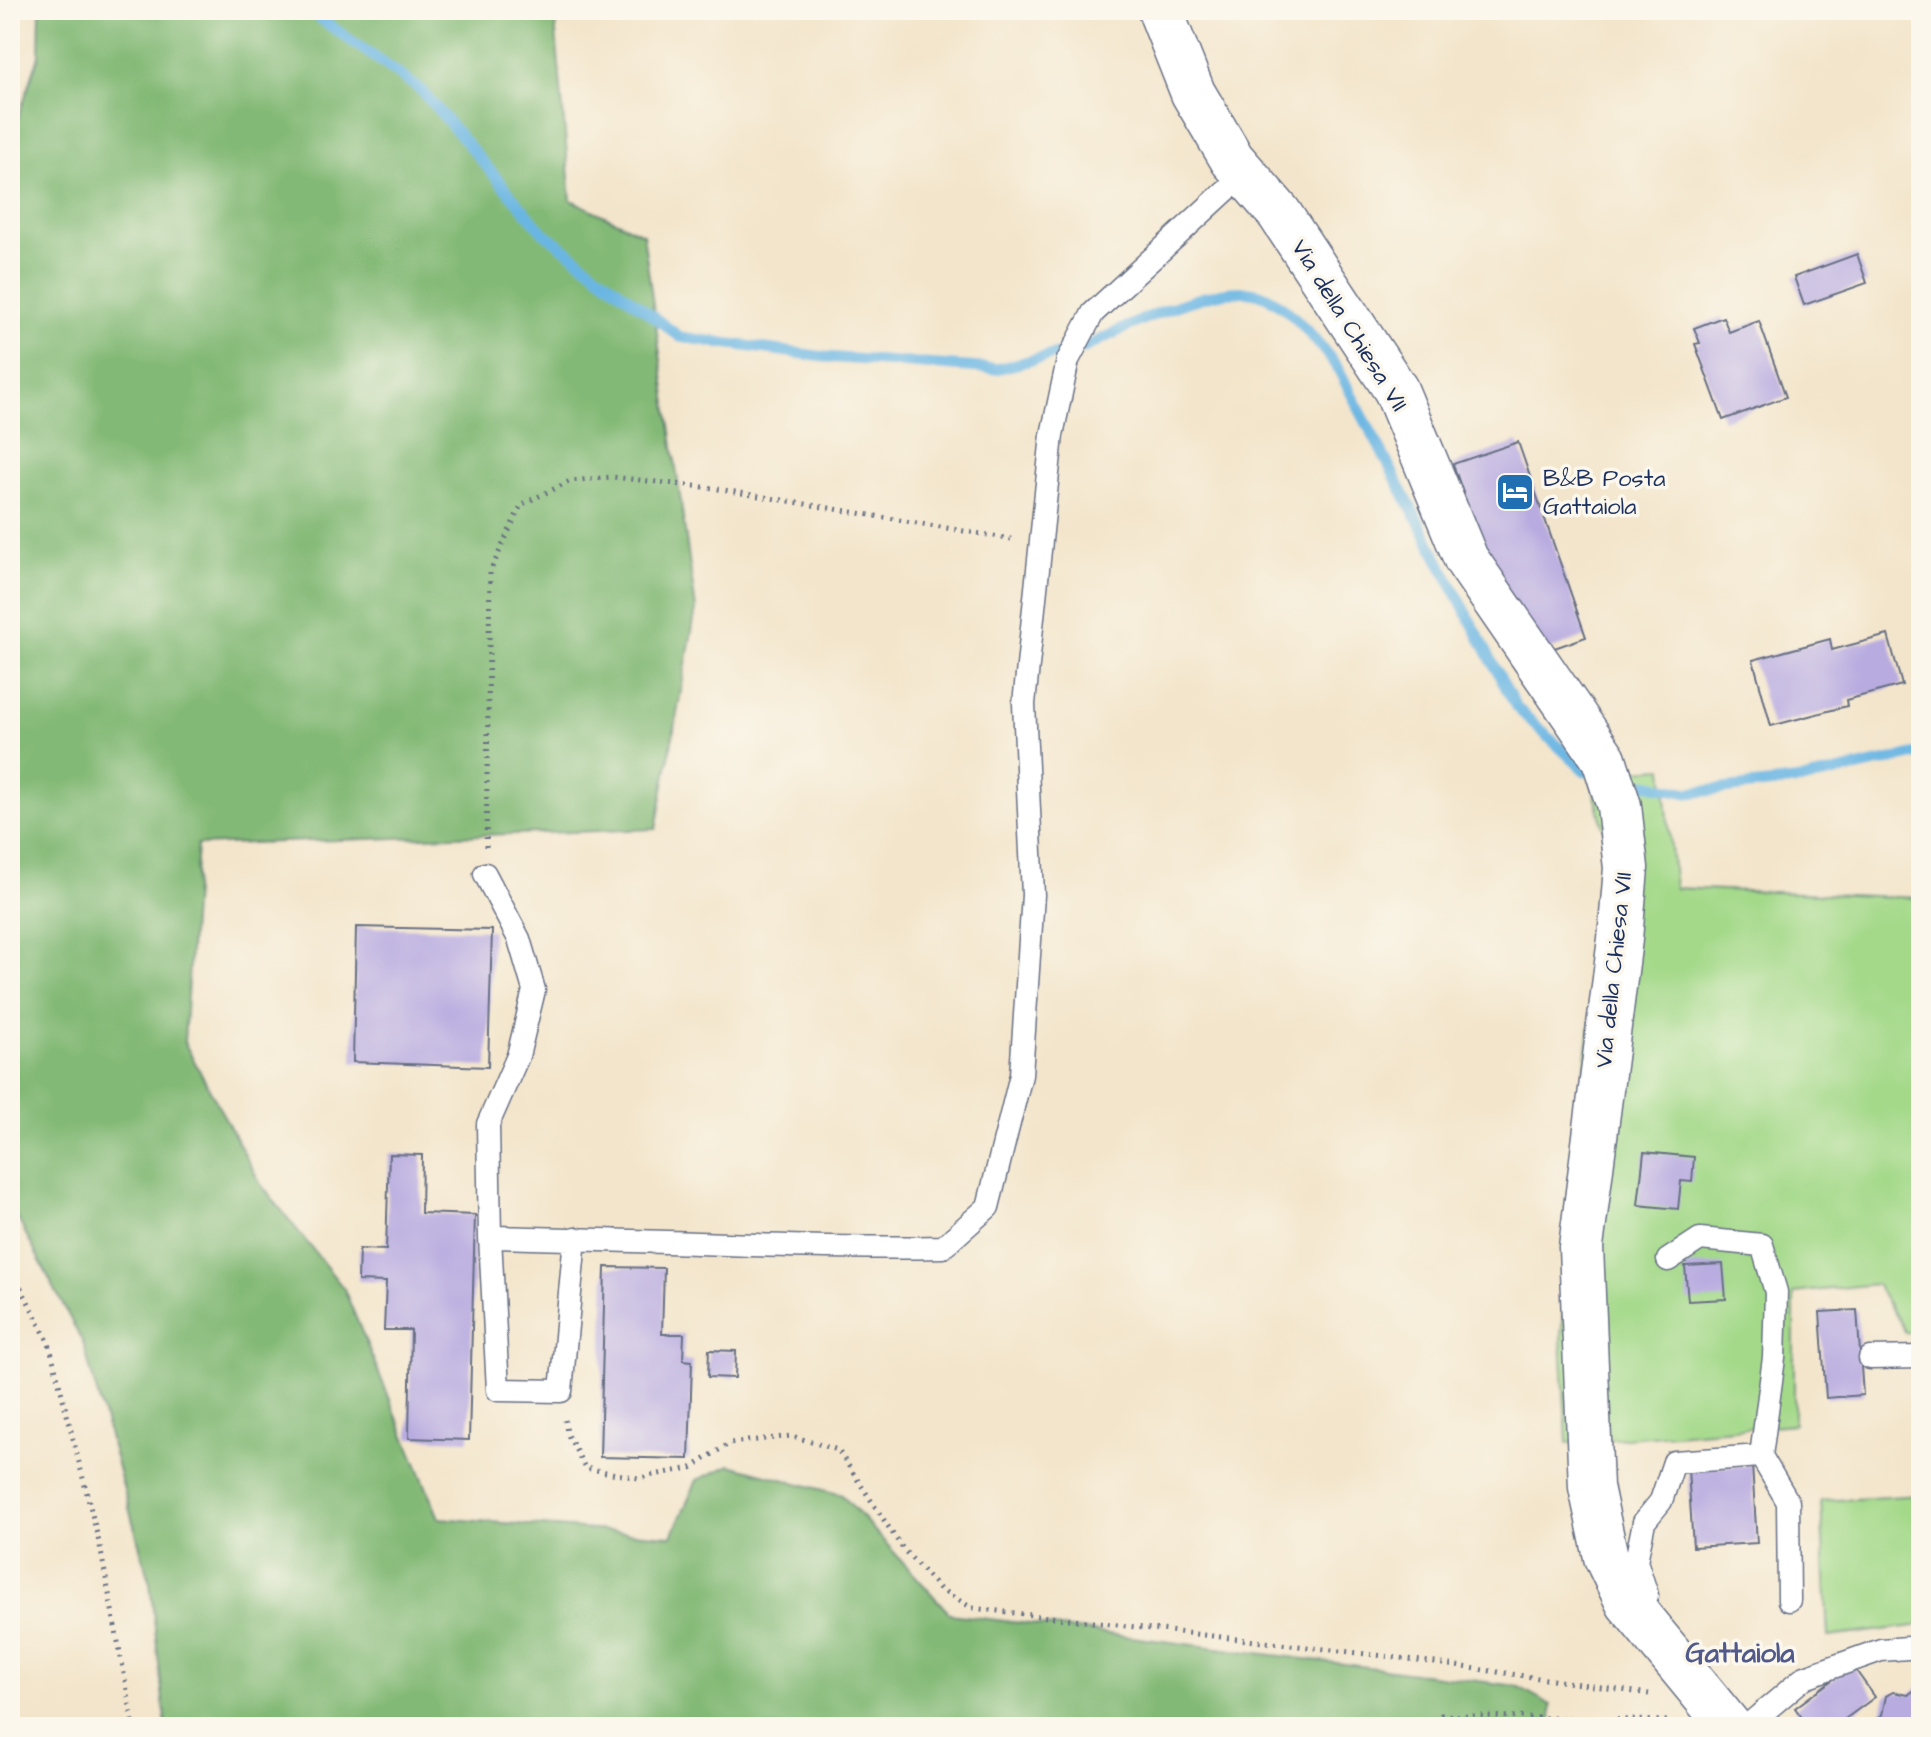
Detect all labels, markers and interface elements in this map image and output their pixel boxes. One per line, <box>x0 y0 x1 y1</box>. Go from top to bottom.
street label: Via della Chiesa VII <box>1283 233 1416 418</box>
place label: B&B Posta Gattaiola <box>1543 462 1666 524</box>
hotel icon: B&B Posta Gattaiola <box>1494 471 1536 513</box>
street label: Via della Chiesa VII <box>1587 870 1641 1070</box>
district label: Gattaiola <box>1685 1634 1795 1673</box>

